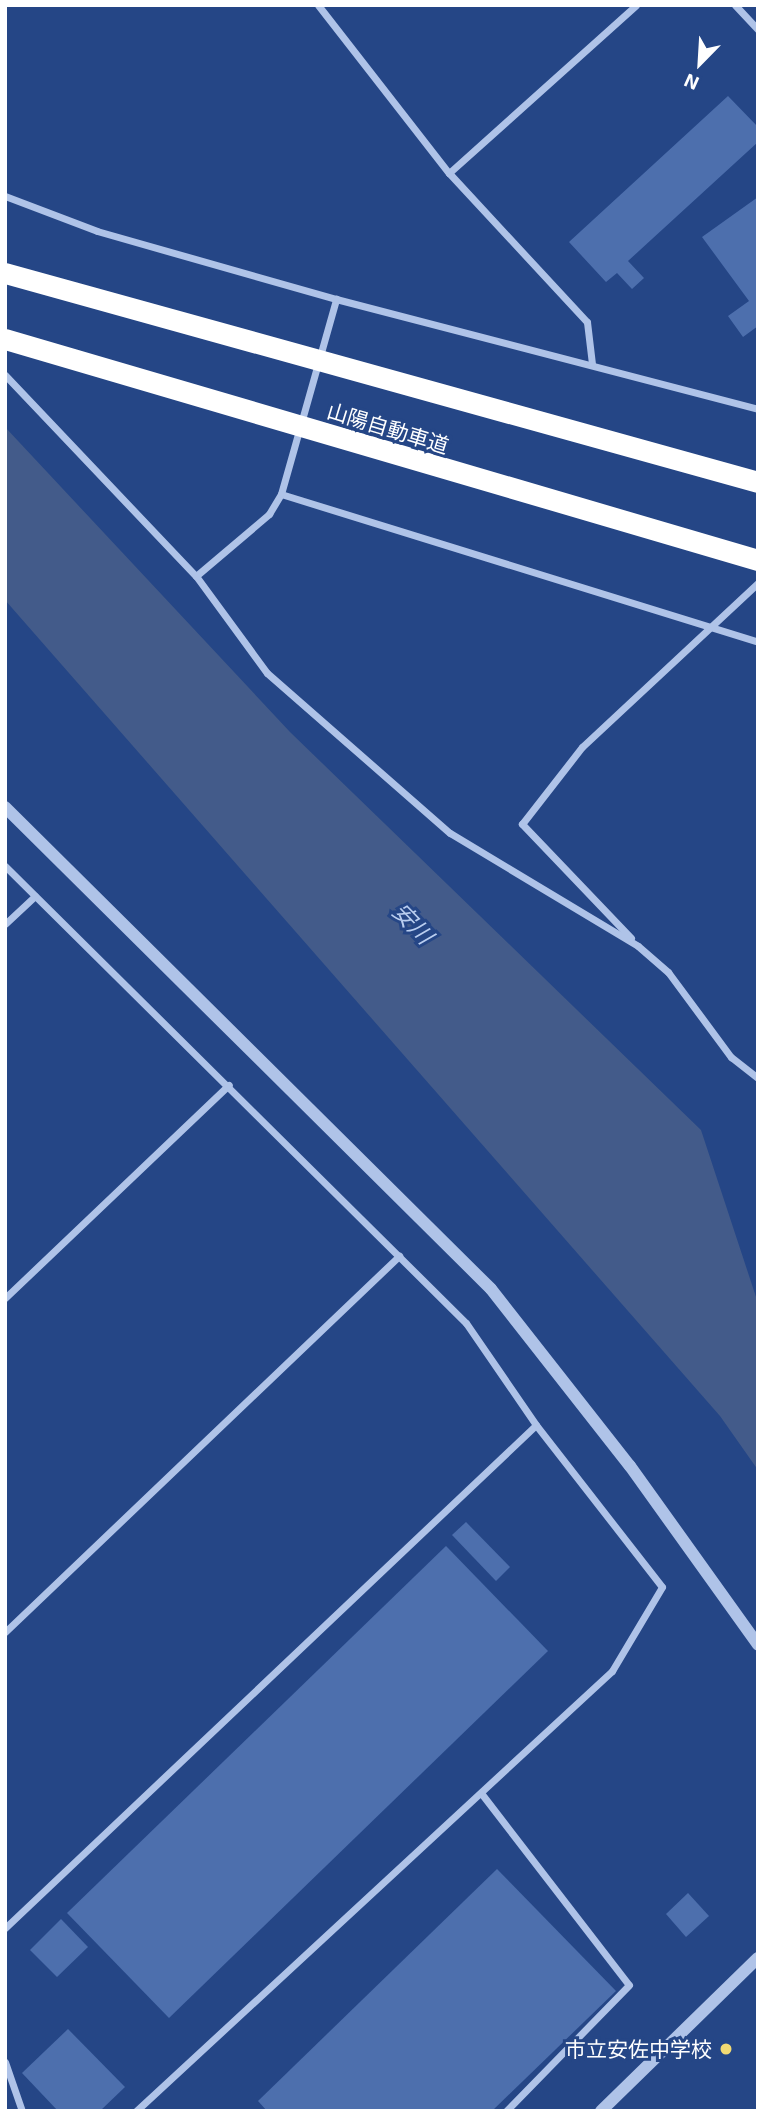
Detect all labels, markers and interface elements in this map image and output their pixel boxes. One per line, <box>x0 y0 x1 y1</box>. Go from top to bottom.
north arrow <box>665 28 735 98</box>
text: N <box>680 69 702 96</box>
street label: 山陽自動車道 <box>324 398 452 458</box>
water label: 安川 <box>387 897 439 949</box>
place label: 市立安佐中学校 <box>565 2036 712 2062</box>
marker: 市立安佐中学校 <box>718 2041 734 2057</box>

